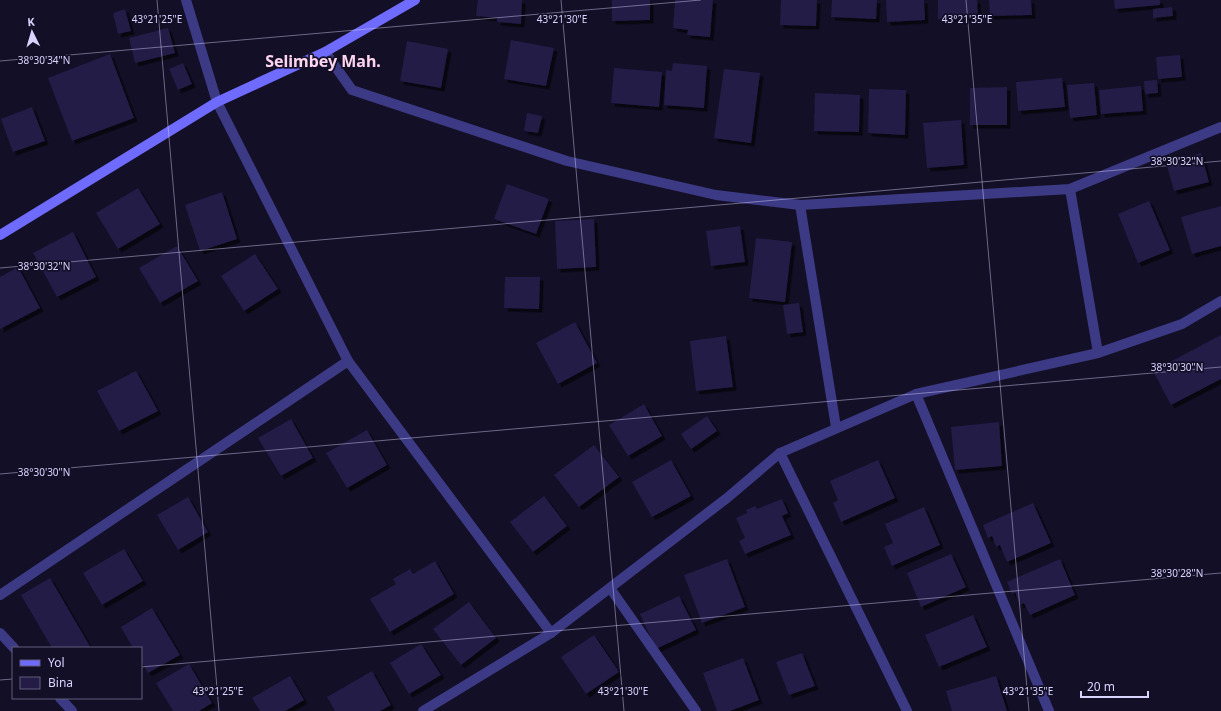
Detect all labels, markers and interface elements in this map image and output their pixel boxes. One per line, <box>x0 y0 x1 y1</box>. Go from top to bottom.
north arrow <box>12 12 52 52</box>
text: 43°21'25"E <box>132 12 182 26</box>
text: 43°21'30"E <box>537 12 587 26</box>
text: 43°21'35"E <box>942 12 992 26</box>
text: K <box>27 14 36 29</box>
district label: Selimbey Mah. <box>265 50 381 72</box>
text: 38°30'34"N <box>18 53 70 67</box>
text: 38°30'32"N <box>1151 154 1203 168</box>
text: 38°30'32"N <box>18 259 70 273</box>
text: 38°30'30"N <box>1151 360 1203 374</box>
text: 38°30'30"N <box>18 465 70 479</box>
text: 38°30'28"N <box>1151 566 1203 580</box>
legend <box>12 647 142 699</box>
text: Yol <box>48 654 65 671</box>
scale bar <box>1081 673 1148 699</box>
text: Bina <box>48 674 73 691</box>
text: 20 m <box>1087 678 1115 695</box>
text: 43°21'25"E <box>193 684 243 698</box>
text: 43°21'30"E <box>598 684 648 698</box>
text: 43°21'35"E <box>1003 684 1053 698</box>

